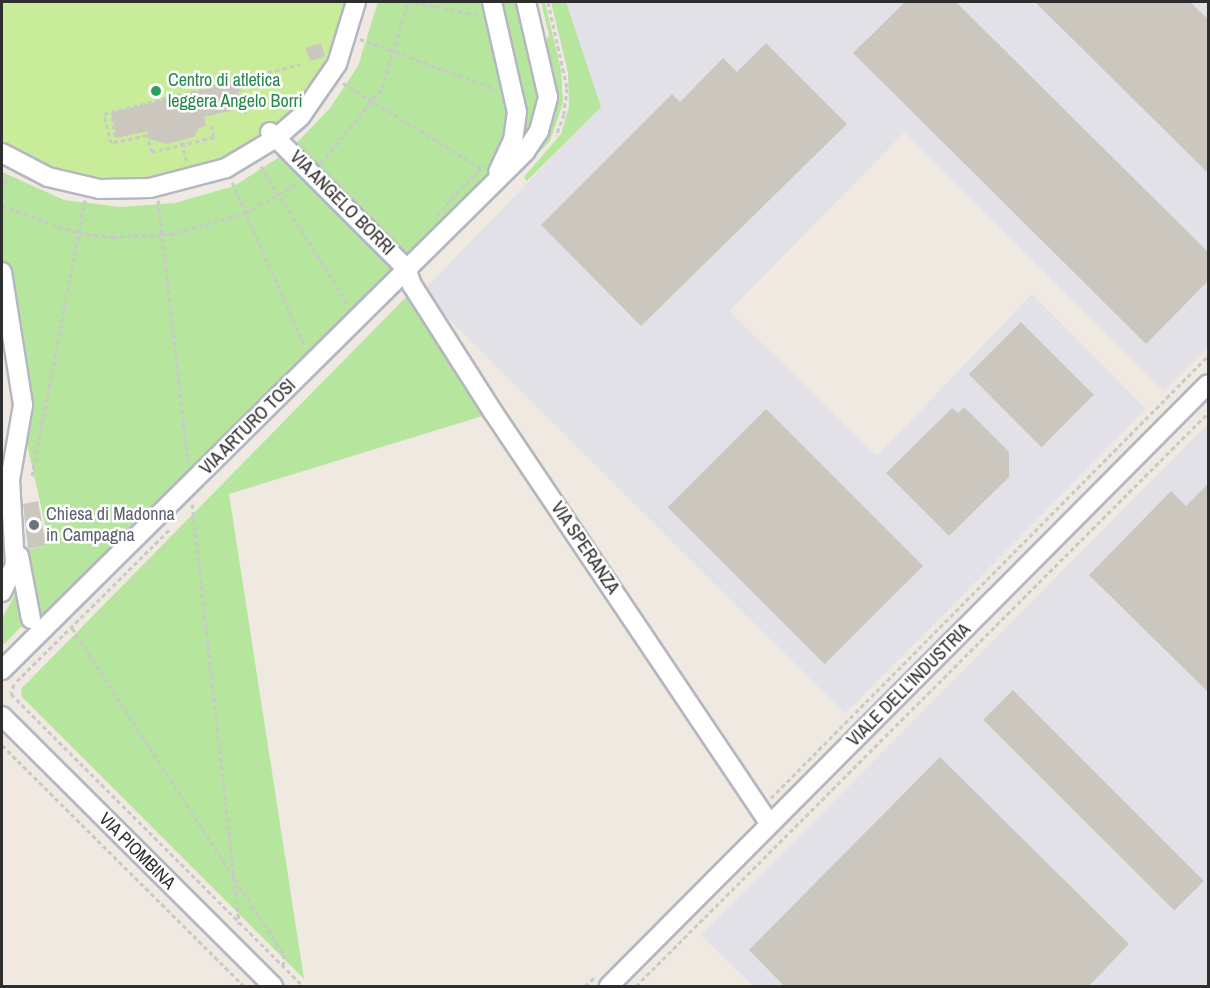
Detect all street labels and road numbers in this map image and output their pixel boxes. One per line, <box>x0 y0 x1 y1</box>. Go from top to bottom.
street label: VIA ANGELO BORRI <box>285 146 399 260</box>
street label: VIA ARTURO TOSI <box>195 374 301 480</box>
street label: VIA SPERANZA <box>546 497 624 599</box>
street label: VIALE DELL'INDUSTRIA <box>843 619 975 751</box>
street label: VIA PIOMBINA <box>94 808 180 894</box>

